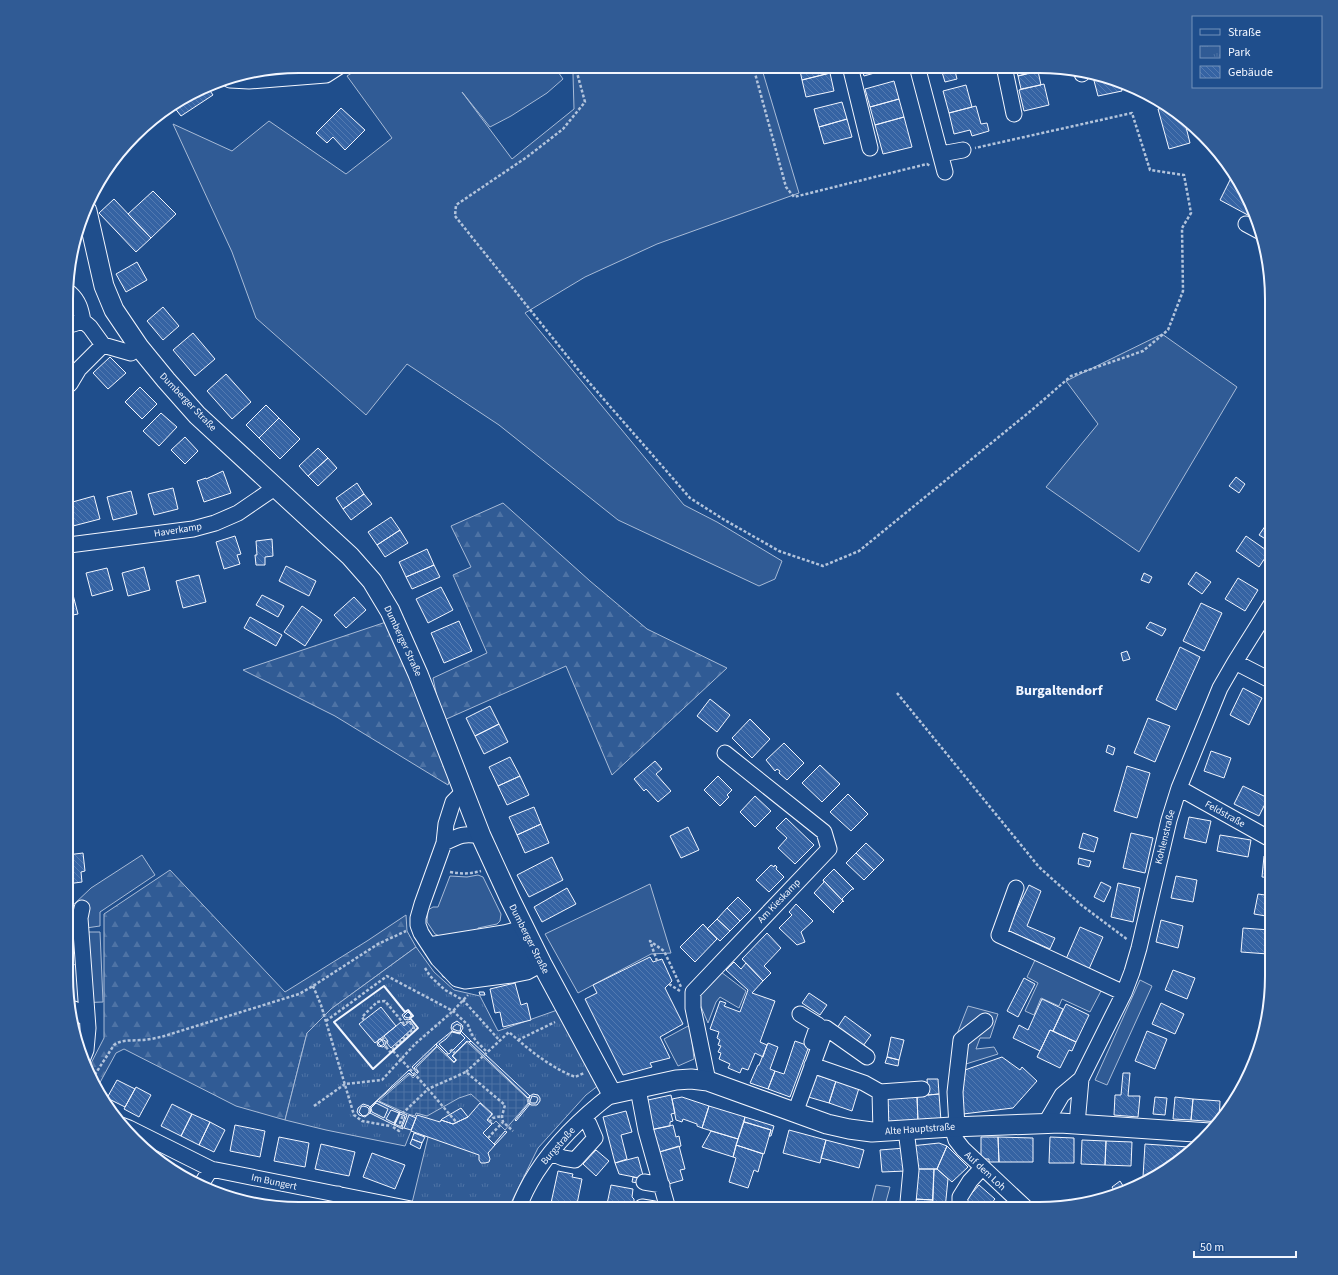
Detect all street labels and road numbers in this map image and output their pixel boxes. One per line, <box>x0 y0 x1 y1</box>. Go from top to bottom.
street label: Dumberger Straße <box>156 370 220 434</box>
street label: Haverkamp <box>153 519 203 541</box>
street label: Dumberger Straße <box>380 603 426 679</box>
street label: Feldstraße <box>1202 797 1248 831</box>
street label: Kohlenstraße <box>1151 808 1179 866</box>
street label: Am Kieskamp <box>754 875 804 926</box>
street label: Dumberger Straße <box>505 902 553 976</box>
street label: Alte Hauptstraße <box>884 1120 956 1138</box>
street label: Burgstraße <box>538 1124 578 1168</box>
street label: Auf dem Loh <box>961 1148 1009 1194</box>
street label: Im Bungert <box>250 1170 299 1194</box>

